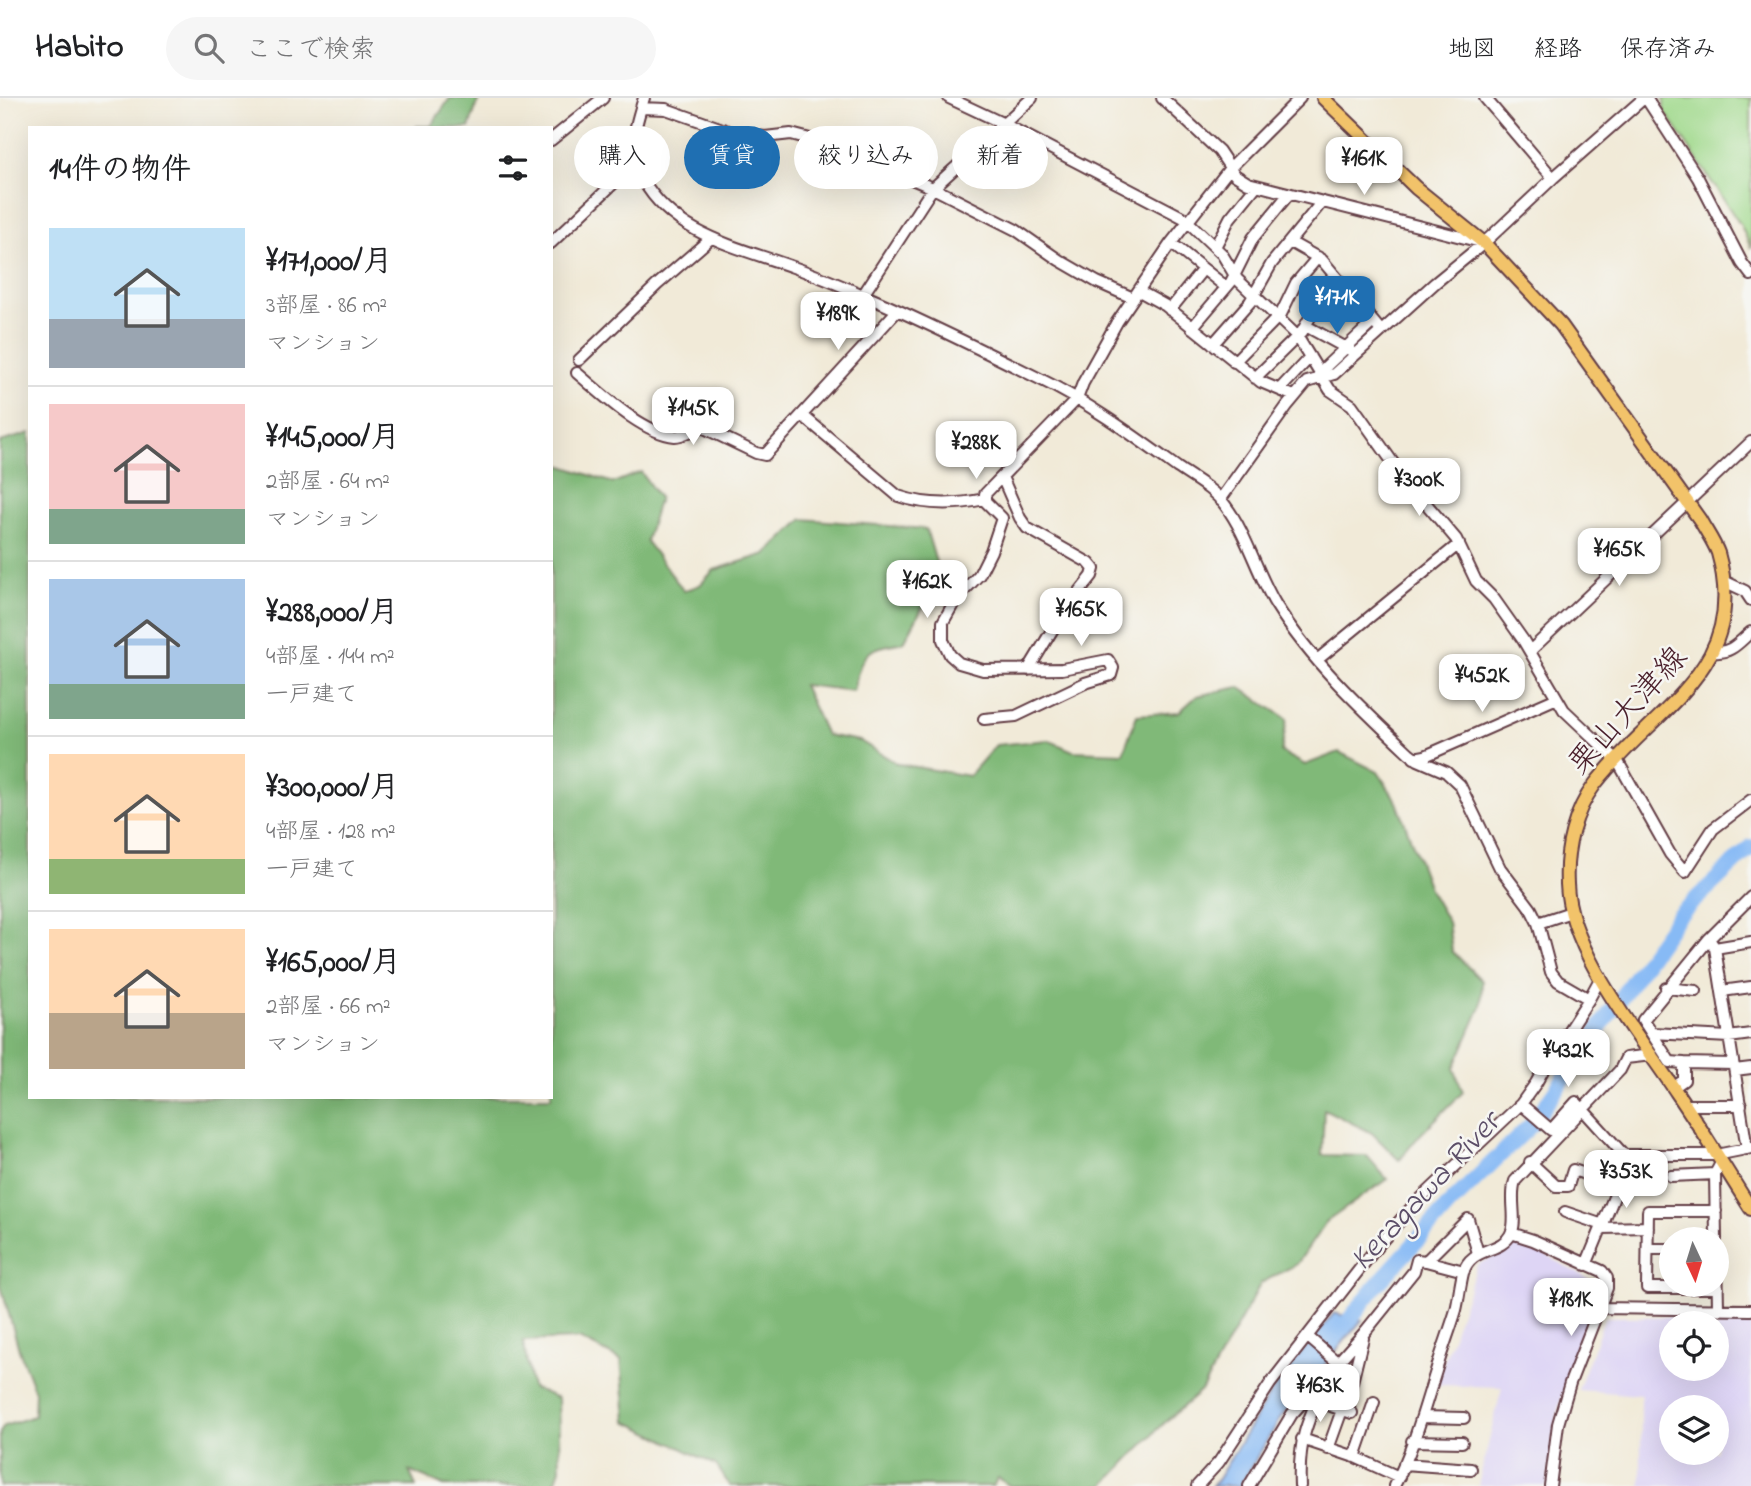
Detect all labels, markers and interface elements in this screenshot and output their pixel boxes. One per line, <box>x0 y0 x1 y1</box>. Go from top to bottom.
search box <box>166 17 656 80</box>
text: Habito <box>35 24 124 72</box>
icon: search <box>190 29 228 67</box>
text: ここで検索 <box>246 32 376 70</box>
text: 地図 <box>1448 33 1496 68</box>
text: 経路 <box>1534 33 1582 68</box>
text: 保存済み <box>1620 33 1716 68</box>
chip: 購入 <box>574 126 670 189</box>
chip: 賃貸 <box>684 126 780 189</box>
chip: 絞り込み <box>794 126 938 189</box>
chip: 新着 <box>952 126 1048 189</box>
pin: ¥161K <box>1315 138 1413 197</box>
text: ¥161K <box>1342 143 1386 176</box>
text: 14件の物件 <box>49 149 191 193</box>
icon: filters <box>494 149 532 187</box>
text: ¥171,000/月 <box>266 241 392 285</box>
icon: home <box>105 256 189 340</box>
pin: ¥171K <box>1288 276 1386 336</box>
text: ¥171K <box>1315 282 1359 315</box>
text: 3部屋 · 86 m² <box>266 290 387 323</box>
pin: ¥189K <box>789 292 887 352</box>
text: ¥189K <box>817 298 860 331</box>
text: マンション <box>266 328 380 361</box>
pin: ¥145K <box>644 388 742 447</box>
text: ¥145K <box>668 393 718 426</box>
text: ¥145,000/月 <box>266 417 400 461</box>
pin: ¥288K <box>927 422 1025 481</box>
text: ¥288K <box>952 427 1000 460</box>
icon: home <box>105 432 189 516</box>
pin: ¥300K <box>1370 458 1468 518</box>
text: ¥300K <box>1394 464 1444 497</box>
text: 2部屋 · 64 m² <box>266 466 390 499</box>
text: マンション <box>266 504 380 537</box>
pin: ¥165K <box>1570 528 1668 588</box>
text: ¥165K <box>1594 534 1644 567</box>
pin: ¥162K <box>878 560 976 620</box>
text: ¥162K <box>903 566 952 599</box>
pin: ¥165K <box>1032 588 1130 648</box>
text: ¥288,000/月 <box>266 592 398 636</box>
text: ¥165K <box>1056 594 1106 627</box>
icon: home <box>105 607 189 691</box>
street label: 栗山大津線 <box>1558 637 1700 787</box>
text: 4部屋 · 144 m² <box>266 641 395 674</box>
pin: ¥452K <box>1433 654 1531 714</box>
text: ¥452K <box>1455 660 1509 693</box>
text: 一戸建て <box>266 679 358 712</box>
text: ¥300,000/月 <box>266 767 399 811</box>
icon: home <box>105 782 189 866</box>
text: 4部屋 · 128 m² <box>266 816 396 849</box>
text: 一戸建て <box>266 854 358 887</box>
text: ¥165,000/月 <box>266 942 401 986</box>
icon: home <box>105 957 189 1041</box>
text: 2部屋 · 66 m² <box>266 991 391 1024</box>
text: マンション <box>266 1029 380 1062</box>
pin: ¥432K <box>1519 1030 1617 1089</box>
text: ¥432K <box>1543 1035 1593 1068</box>
water label: Keragawa River <box>1340 1099 1516 1283</box>
pin: ¥353K <box>1577 1150 1675 1210</box>
text: ¥353K <box>1600 1156 1652 1189</box>
north arrow <box>1659 1227 1729 1297</box>
map controls <box>1659 1227 1729 1465</box>
pin: ¥181K <box>1522 1278 1620 1338</box>
text: ¥181K <box>1549 1284 1593 1317</box>
button: locate <box>1659 1311 1729 1381</box>
pin: ¥163K <box>1271 1364 1369 1424</box>
text: ¥163K <box>1296 1370 1344 1403</box>
button: layers <box>1659 1395 1729 1465</box>

